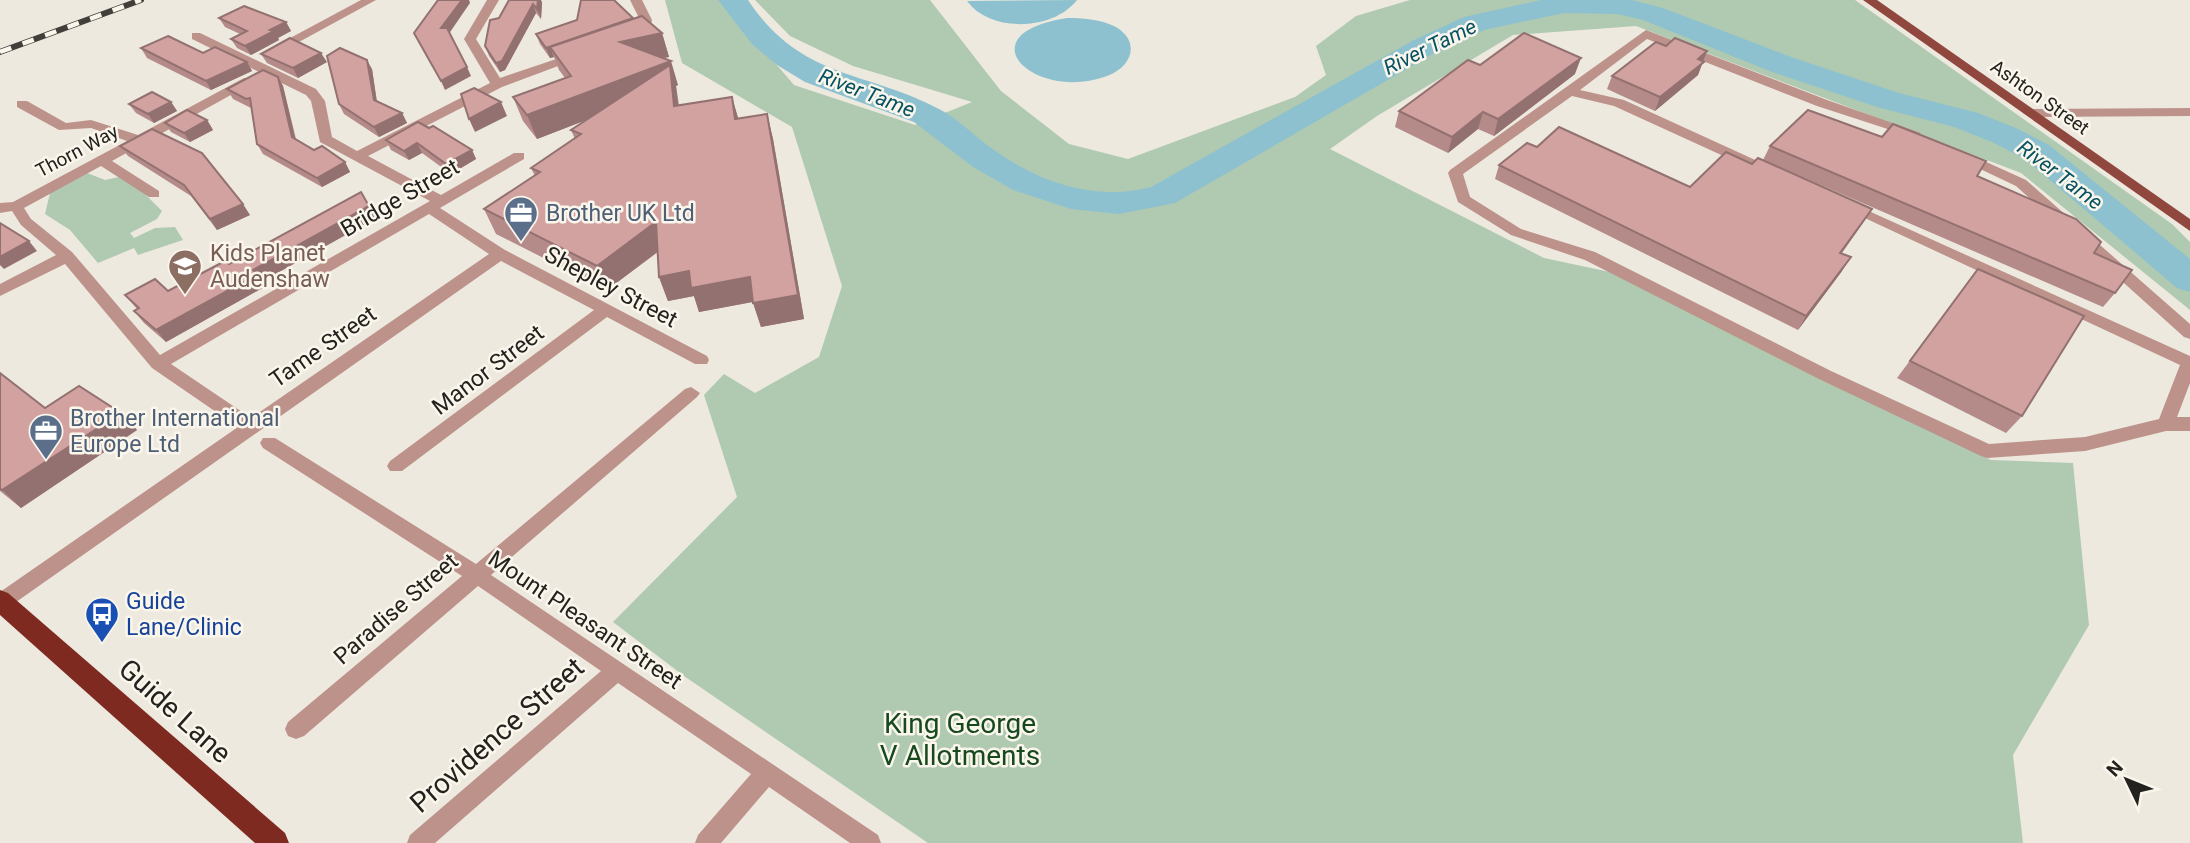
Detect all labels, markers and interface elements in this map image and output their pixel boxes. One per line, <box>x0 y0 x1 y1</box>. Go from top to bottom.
water label: River Tame <box>1380 14 1481 80</box>
street label: Ashton Street <box>1986 55 2094 139</box>
water label: River Tame <box>816 64 918 122</box>
street label: Thorn Way <box>32 120 122 182</box>
water label: River Tame <box>2013 135 2107 215</box>
street label: Bridge Street <box>336 153 464 243</box>
office icon: Brother UK Ltd <box>502 194 540 243</box>
place label: Brother UK Ltd <box>546 200 695 227</box>
place label: Kids Planet Audenshaw <box>210 240 330 293</box>
street label: Shepley Street <box>540 241 682 333</box>
school or university icon: Kids Planet Audenshaw <box>166 247 204 296</box>
street label: Tame Street <box>265 300 381 394</box>
street label: Manor Street <box>427 319 549 421</box>
place label: Brother International Europe Ltd <box>70 405 280 458</box>
office icon: Brother International Europe Ltd <box>27 412 65 461</box>
street label: Mount Pleasant Street <box>483 545 687 695</box>
street label: Paradise Street <box>328 548 464 670</box>
place label: Guide Lane/Clinic <box>126 588 242 641</box>
bus stop icon: Guide Lane/Clinic <box>83 595 121 644</box>
street label: Providence Street <box>403 651 591 819</box>
street label: Guide Lane <box>112 652 238 770</box>
park label: King George V Allotments <box>880 707 1040 772</box>
north arrow <box>2092 745 2162 815</box>
text: N <box>2102 756 2128 781</box>

